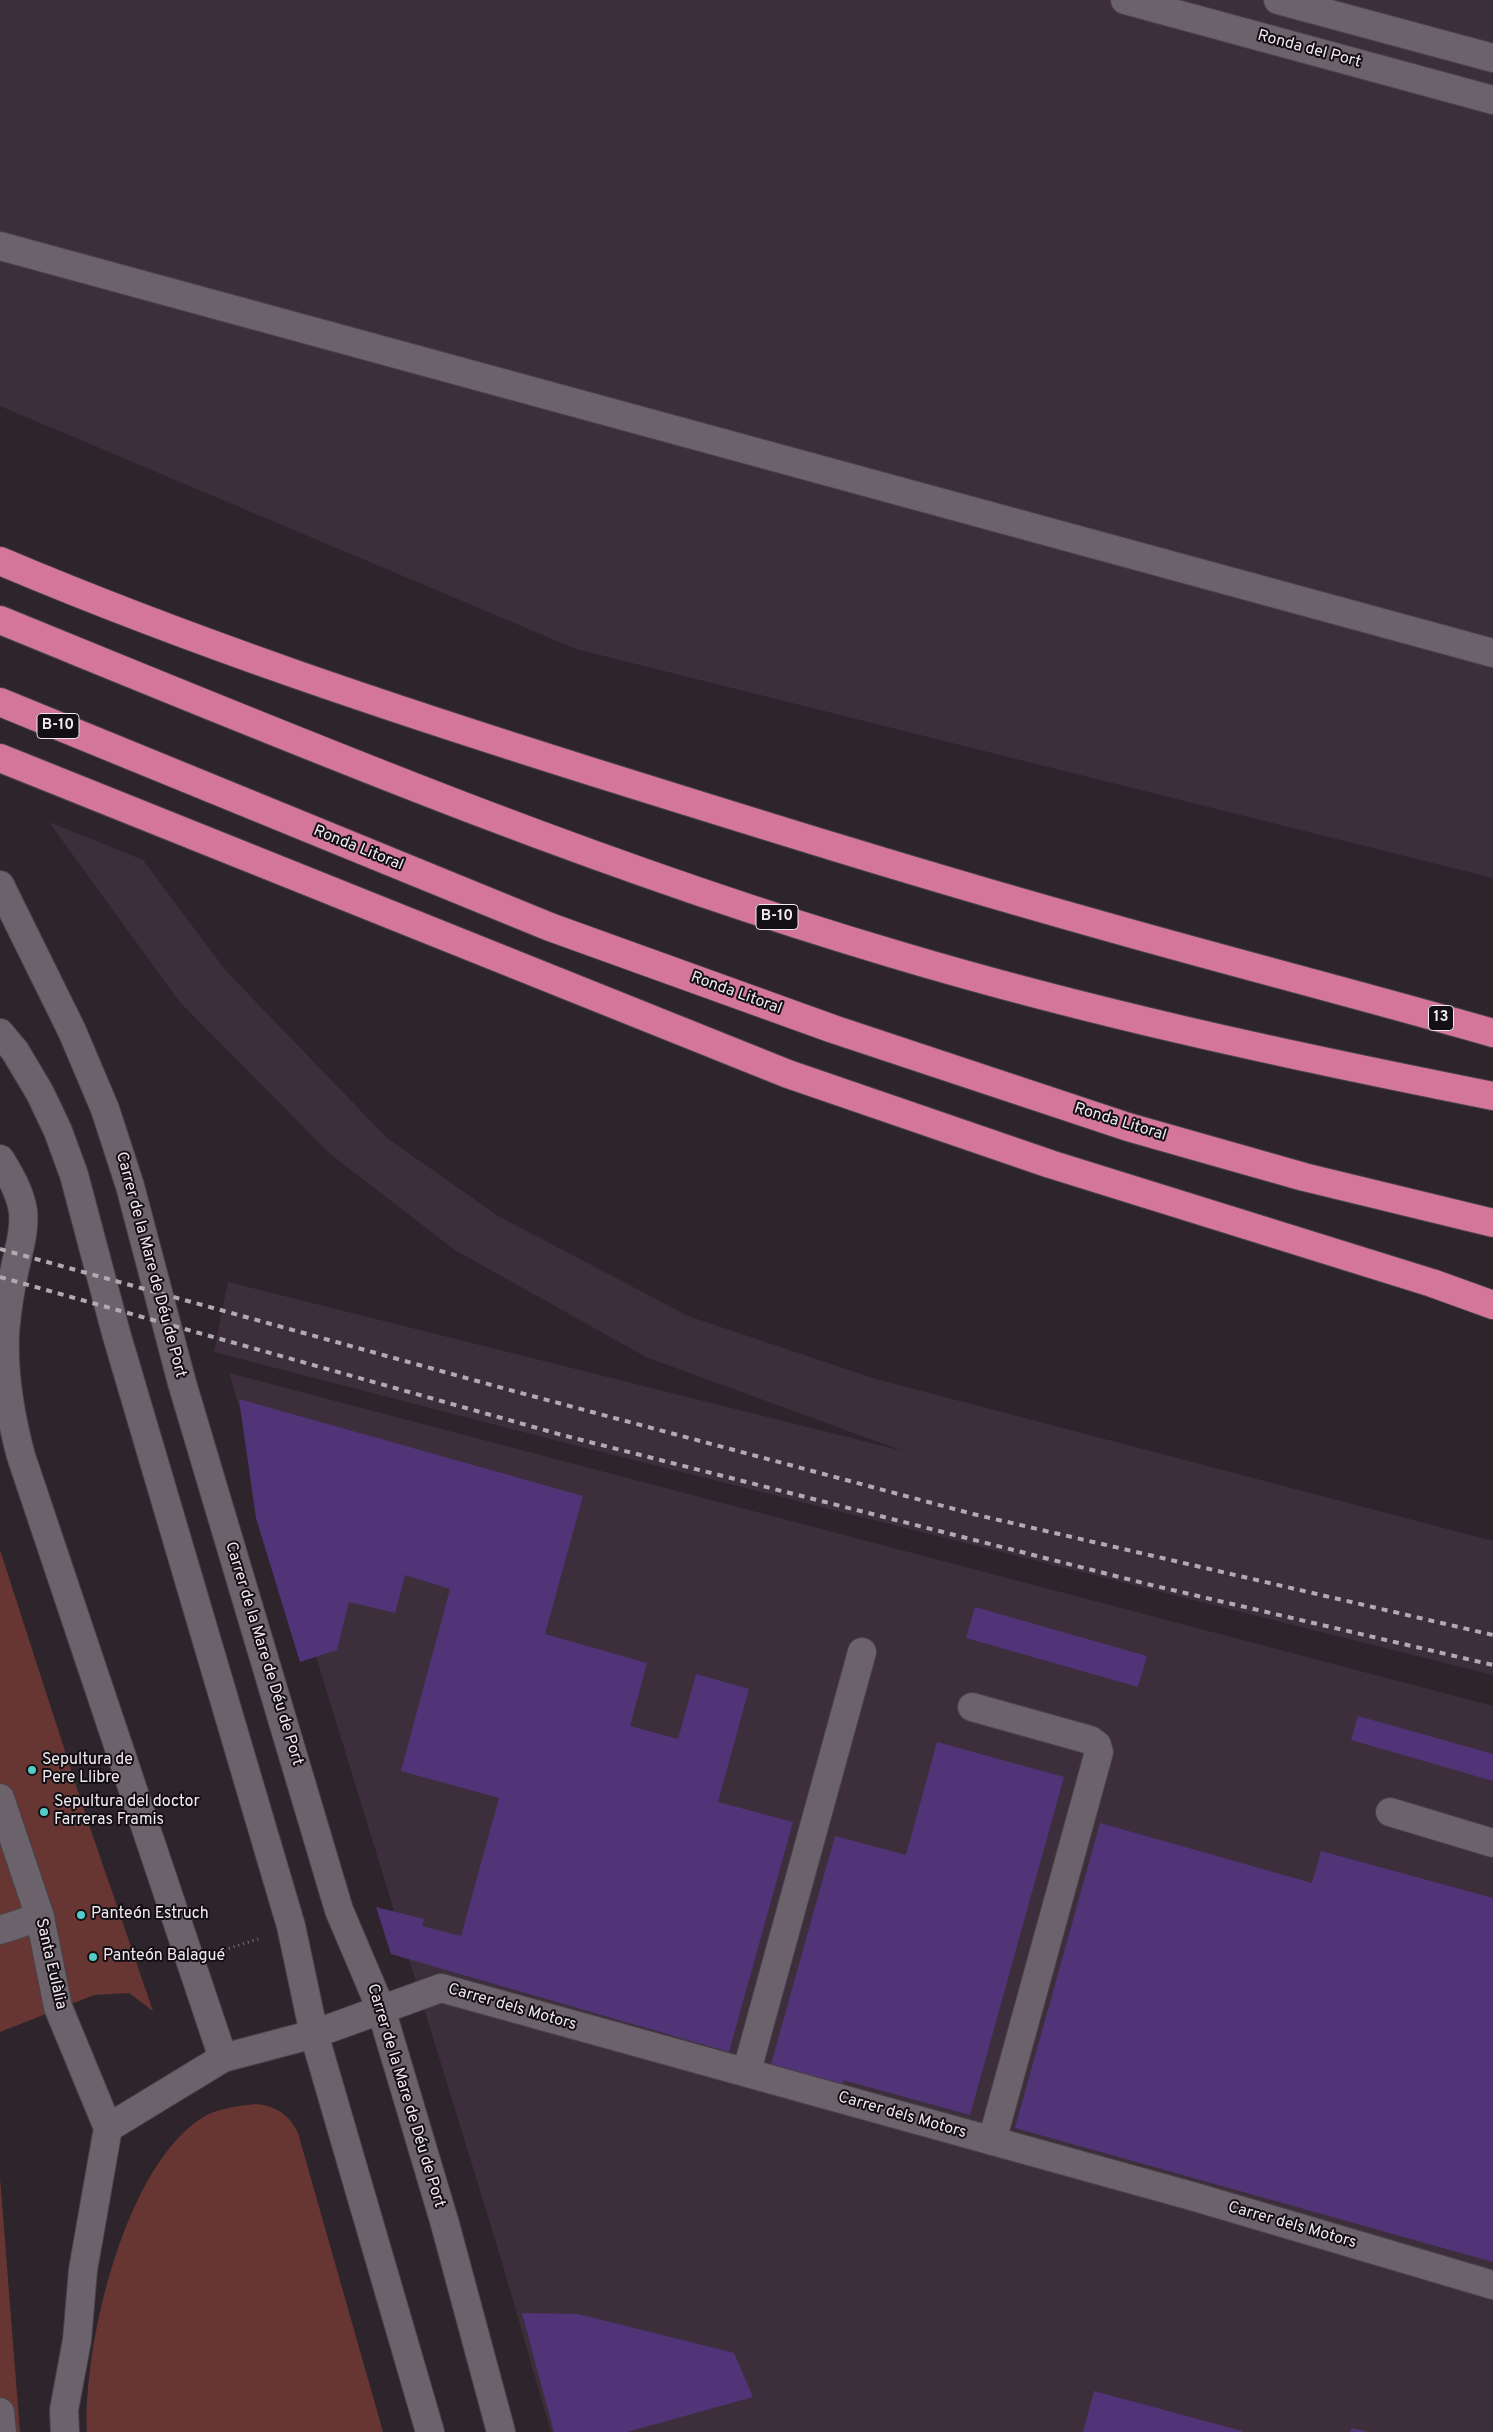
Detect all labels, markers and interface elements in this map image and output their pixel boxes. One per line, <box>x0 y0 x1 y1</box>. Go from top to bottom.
street label: Ronda del Port <box>1255 27 1363 73</box>
road number: B-10 <box>37 714 79 738</box>
street label: Ronda Litoral <box>310 822 406 876</box>
road number: B-10 <box>756 904 798 930</box>
street label: Ronda Litoral <box>688 969 784 1019</box>
road number: 13 <box>1428 1006 1454 1030</box>
street label: Ronda Litoral <box>1071 1100 1169 1146</box>
street label: Carrer de la Mare de Déu de Port <box>111 1150 189 1380</box>
street label: Carrer de la Mare de Déu de Port <box>220 1540 306 1768</box>
place label: Sepultura de Pere Llibre <box>42 1751 133 1789</box>
marker: Sepultura de Pere Llibre <box>26 1764 38 1776</box>
place label: Sepultura del doctor Farreras Framis <box>54 1793 200 1831</box>
marker: Sepultura del doctor Farreras Framis <box>38 1806 50 1818</box>
place label: Panteón Estruch <box>91 1905 209 1925</box>
marker: Panteón Estruch <box>75 1909 87 1921</box>
street label: Santa Eulàlia <box>30 1917 70 2011</box>
place label: Panteón Balagué <box>103 1947 225 1967</box>
marker: Panteón Balagué <box>87 1951 99 1963</box>
street label: Carrer dels Motors <box>446 1980 578 2036</box>
street label: Carrer de la Mare de Déu de Port <box>362 1982 448 2210</box>
street label: Carrer dels Motors <box>836 2088 968 2144</box>
street label: Carrer dels Motors <box>1226 2198 1358 2254</box>

